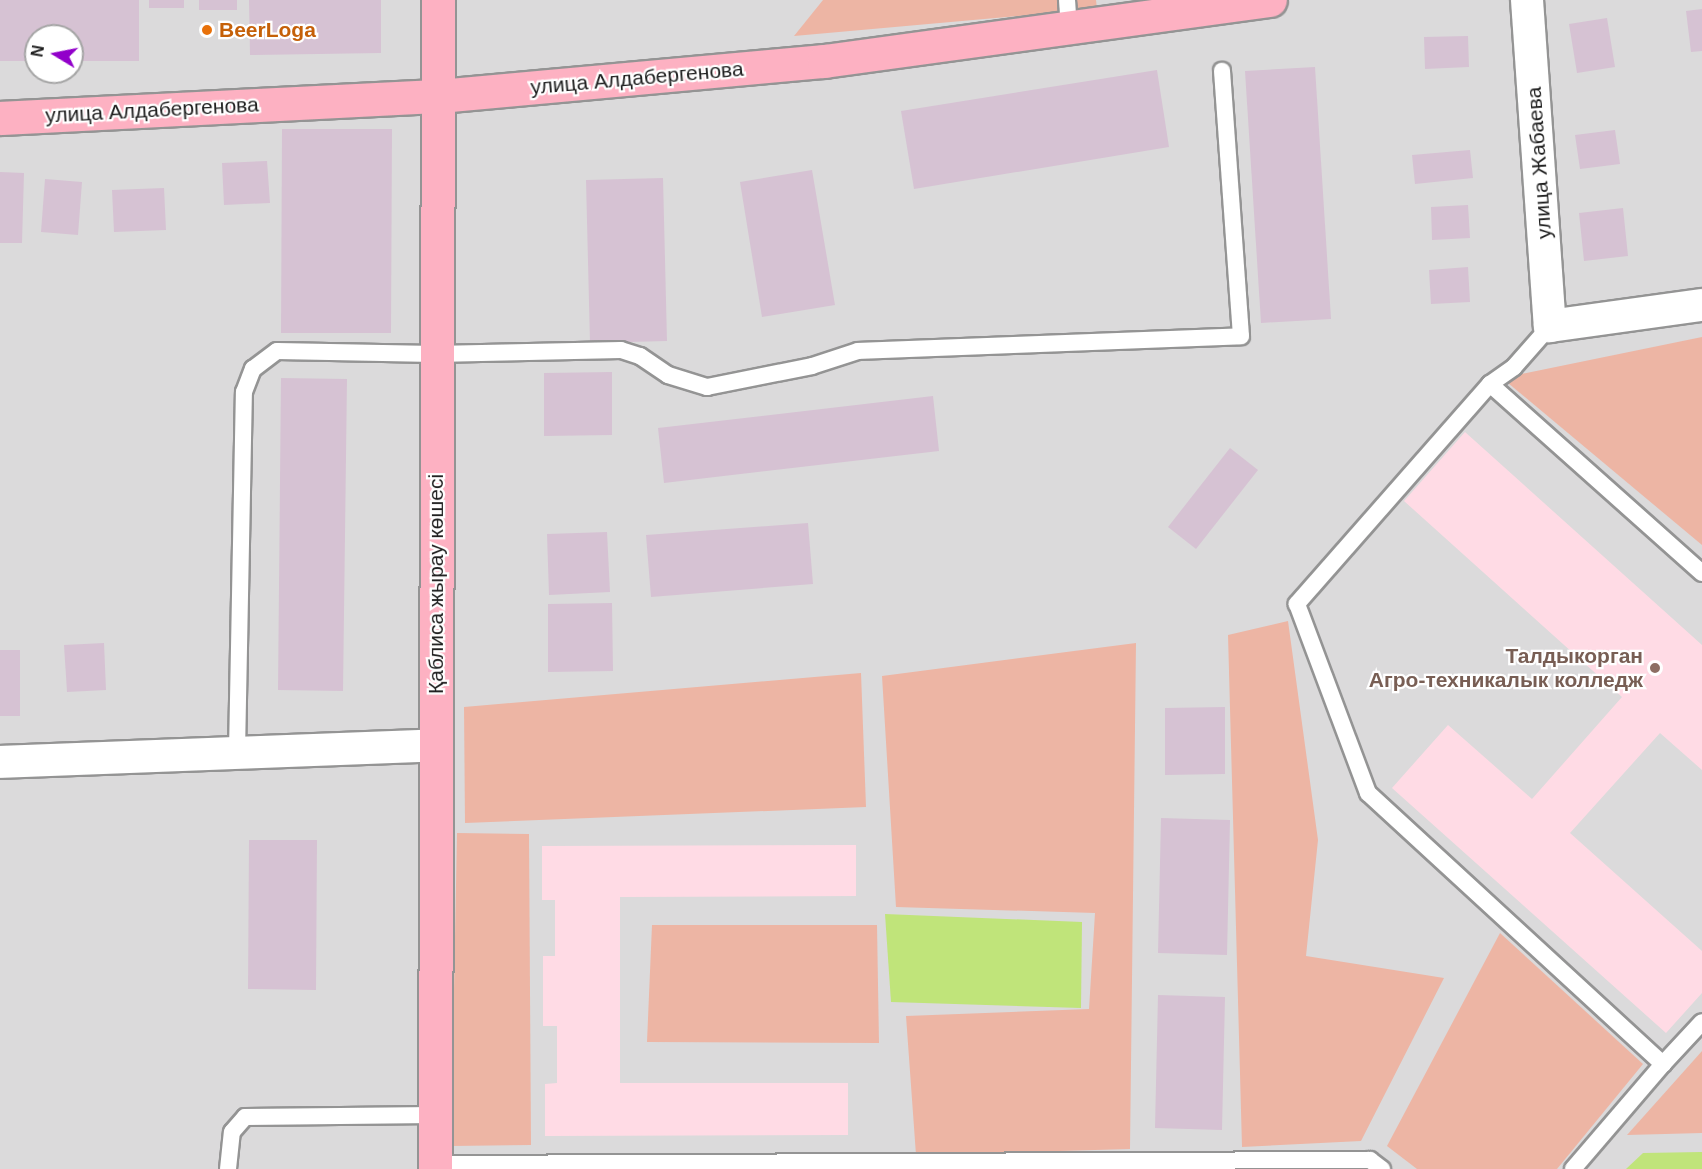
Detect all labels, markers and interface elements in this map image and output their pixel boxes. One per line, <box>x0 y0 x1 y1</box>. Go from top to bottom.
place label: BeerLoga <box>219 17 316 43</box>
marker: BeerLoga <box>200 23 214 37</box>
north arrow <box>24 24 84 84</box>
text: N <box>28 44 47 58</box>
street label: улица Алдабергенова <box>529 56 745 100</box>
street label: улица Жабаева <box>1521 86 1557 240</box>
street label: улица Алдабергенова <box>45 92 259 128</box>
street label: Қаблиса жырау көшесі <box>423 474 449 694</box>
place label: Талдыкорган Агро-техникалык колледж <box>1369 643 1643 693</box>
marker: Талдыкорган Агро-техникалык колледж <box>1648 661 1662 675</box>

